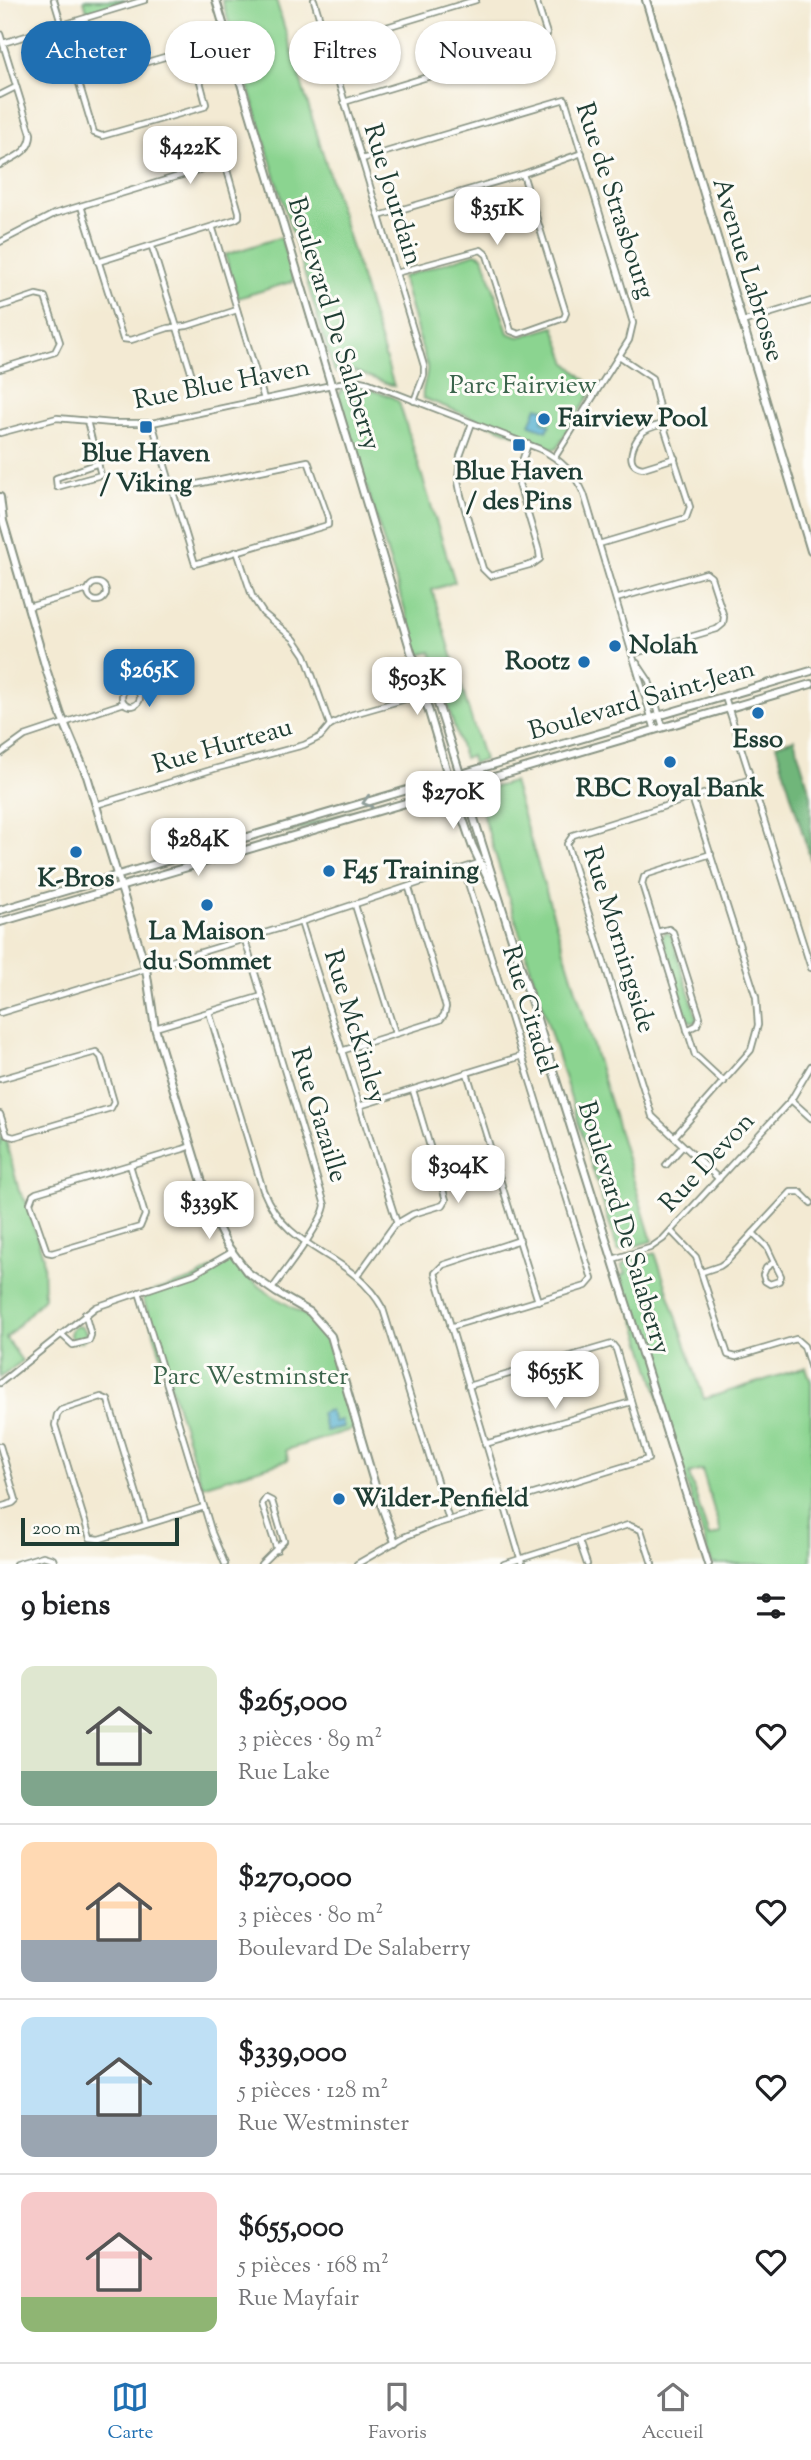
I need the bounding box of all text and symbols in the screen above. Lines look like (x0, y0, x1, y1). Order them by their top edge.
chip: Acheter (21, 21, 151, 84)
chip: Louer (165, 21, 275, 84)
chip: Filtres (289, 21, 401, 84)
chip: Nouveau (415, 21, 556, 84)
street label: Rue de Strasbourg (565, 98, 663, 304)
street label: Rue Jourdain (353, 120, 431, 270)
pin: $422K (141, 127, 239, 186)
text: $422K (159, 132, 221, 165)
street label: Avenue Labrosse (701, 173, 793, 367)
pin: $351K (448, 188, 546, 247)
street label: Boulevard De Salaberry (277, 193, 389, 455)
text: $351K (470, 193, 524, 226)
street label: Rue Blue Haven (131, 350, 313, 420)
park label: Parc Fairview (449, 368, 597, 405)
place label: Fairview Pool (558, 401, 708, 438)
marker: Fairview Pool (536, 411, 552, 427)
marker: Blue Haven / Viking (138, 419, 154, 435)
place label: Blue Haven / Viking (82, 436, 211, 503)
marker: Blue Haven / des Pins (511, 437, 527, 453)
place label: Blue Haven / des Pins (455, 454, 584, 521)
place label: Nolah (629, 628, 699, 665)
marker: Nolah (607, 638, 623, 654)
place label: Rootz (505, 644, 570, 681)
pin: $265K (100, 650, 198, 709)
street label: Boulevard Saint-Jean (525, 651, 759, 751)
marker: Rootz (576, 654, 592, 670)
text: $265K (120, 655, 178, 688)
pin: $503K (368, 658, 466, 717)
text: $503K (388, 663, 446, 696)
marker: Esso (750, 705, 766, 721)
street label: Rue Hurteau (149, 709, 297, 785)
place label: Esso (733, 722, 783, 759)
marker: RBC Royal Bank (662, 754, 678, 770)
place label: RBC Royal Bank (576, 771, 765, 808)
pin: $270K (404, 772, 502, 831)
text: $270K (422, 777, 484, 810)
one-way arrow (362, 793, 374, 808)
pin: $284K (149, 818, 247, 878)
text: $284K (167, 824, 229, 857)
street label: Rue Morningside (572, 843, 664, 1037)
marker: K-Bros (68, 844, 84, 860)
place label: F45 Training (343, 853, 479, 890)
place label: K-Bros (37, 861, 115, 898)
marker: F45 Training (321, 863, 337, 879)
marker: La Maison du Sommet (199, 897, 215, 913)
place label: La Maison du Sommet (143, 914, 271, 981)
street label: Rue Citadel (491, 941, 565, 1079)
street label: Rue McKinley (313, 946, 395, 1109)
street label: Rue Gazaille (280, 1043, 356, 1187)
street label: Boulevard De Salaberry (567, 1097, 679, 1359)
street label: Rue Devon (652, 1105, 764, 1221)
pin: $304K (409, 1146, 507, 1205)
text: $304K (428, 1151, 488, 1184)
pin: $339K (160, 1182, 258, 1241)
text: $339K (180, 1187, 238, 1220)
pin: $655K (506, 1352, 604, 1411)
text: $655K (527, 1357, 583, 1390)
park label: Parc Westminster (153, 1359, 349, 1396)
place label: Wilder-Penfield (353, 1481, 529, 1518)
marker: Wilder-Penfield (331, 1491, 347, 1507)
scale bar (21, 1515, 178, 1547)
text: 200 m (32, 1516, 81, 1543)
text: 9 biens (21, 1585, 110, 1628)
icon: filters (752, 1587, 790, 1625)
text: $265,000 (238, 1681, 347, 1724)
icon: home (77, 1694, 161, 1778)
icon: heart (752, 1717, 790, 1755)
text: 3 pièces · 89 m² (238, 1724, 382, 1757)
text: Rue Lake (238, 1757, 330, 1790)
text: $270,000 (238, 1857, 352, 1900)
icon: home (77, 1870, 161, 1954)
icon: heart (752, 1893, 790, 1931)
text: 3 pièces · 80 m² (238, 1900, 383, 1933)
text: Boulevard De Salaberry (238, 1933, 471, 1966)
text: $339,000 (238, 2032, 347, 2075)
icon: home (77, 2045, 161, 2129)
icon: heart (752, 2068, 790, 2106)
text: 5 pièces · 128 m² (238, 2075, 388, 2108)
text: Rue Westminster (238, 2108, 409, 2141)
text: $655,000 (238, 2207, 344, 2250)
icon: home (77, 2220, 161, 2304)
icon: heart (752, 2243, 790, 2281)
text: 5 pièces · 168 m² (238, 2250, 389, 2283)
text: Rue Mayfair (238, 2283, 359, 2316)
tab: Carte (107, 2378, 153, 2447)
tab: Favoris (368, 2378, 427, 2447)
tab: Accueil (641, 2378, 704, 2447)

